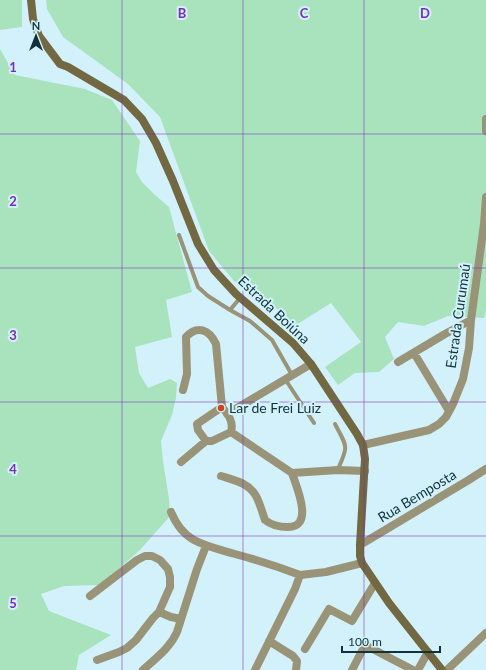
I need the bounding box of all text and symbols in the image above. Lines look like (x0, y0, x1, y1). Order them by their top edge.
text: B (178, 5, 187, 21)
text: C (300, 5, 309, 21)
text: D (420, 5, 430, 21)
north arrow (16, 16, 56, 56)
text: N (32, 19, 40, 32)
text: 1 (9, 59, 17, 75)
text: 2 (9, 193, 17, 209)
street label: Estrada Curumaú (442, 262, 473, 369)
street label: Estrada Boiúna (235, 272, 314, 347)
text: 3 (9, 327, 17, 343)
place label: Lar de Frei Luiz (229, 399, 321, 416)
marker: Lar de Frei Luiz (216, 403, 226, 413)
text: 4 (9, 461, 17, 477)
street label: Rua Bemposta (374, 465, 459, 526)
text: 5 (9, 595, 17, 611)
scale bar (342, 628, 440, 654)
text: 100 m (348, 634, 382, 649)

